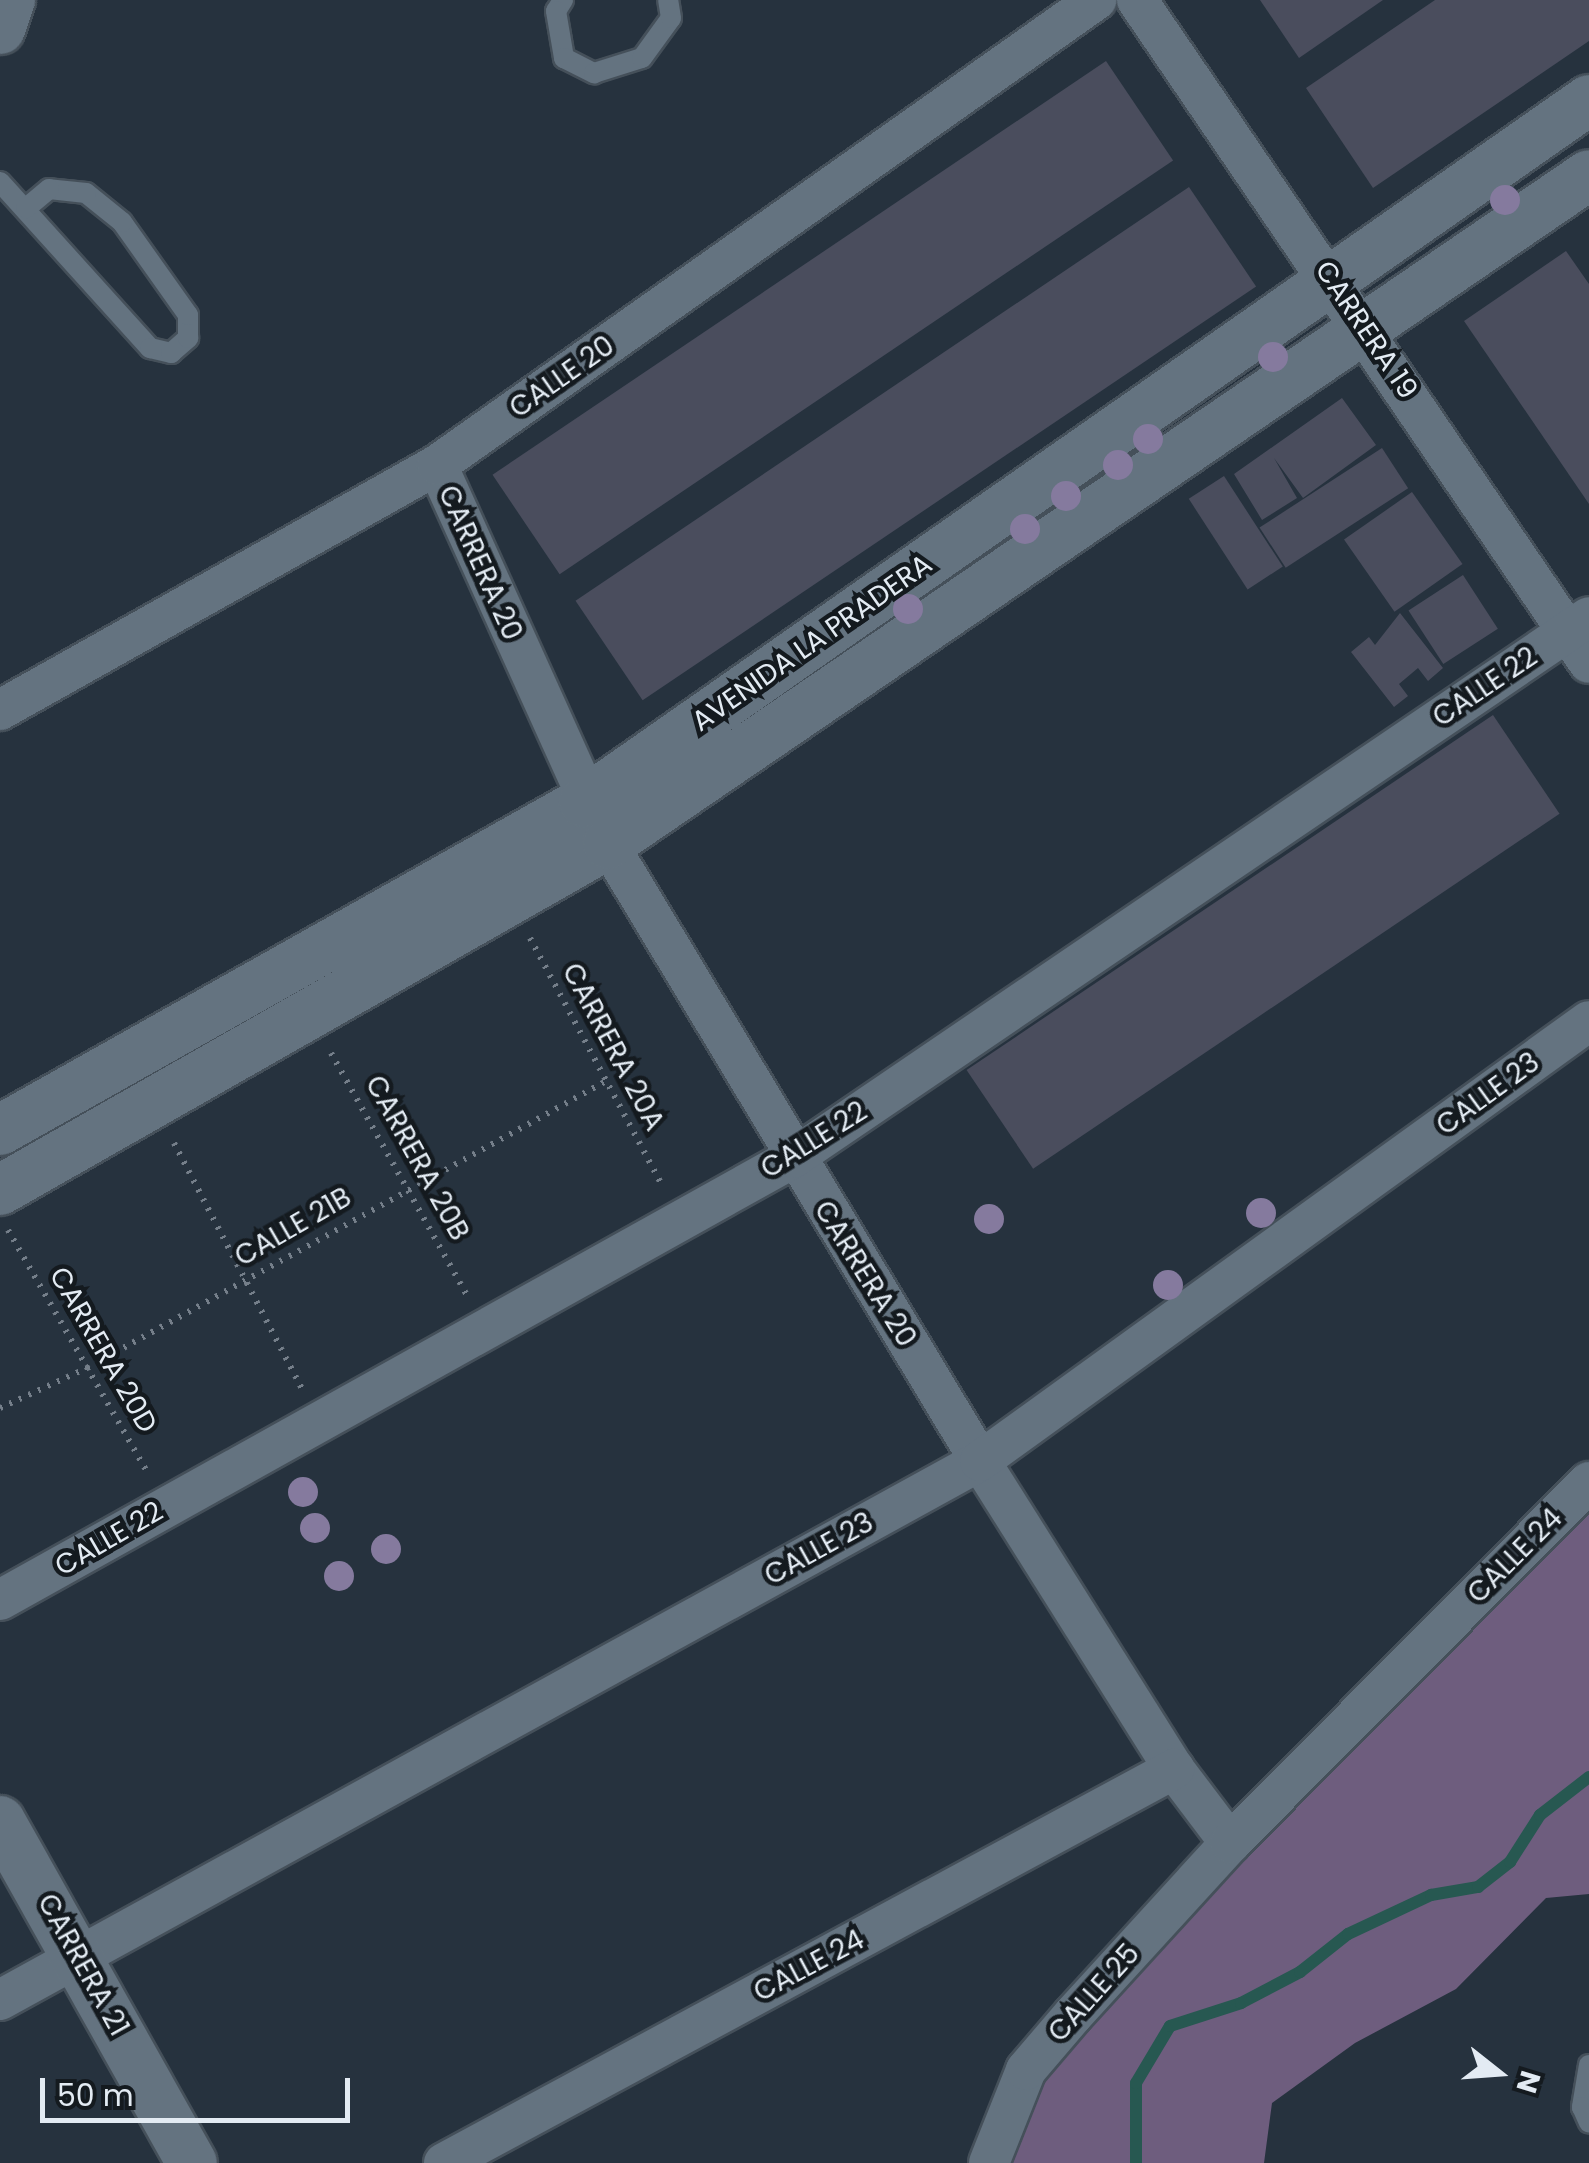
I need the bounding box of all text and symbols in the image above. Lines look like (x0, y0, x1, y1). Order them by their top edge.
street label: CARRERA 19 (1308, 255, 1424, 405)
street label: CALLE 20 (503, 329, 621, 425)
street label: CARRERA 20 (431, 480, 529, 646)
street label: AVENIDA LA PRADERA (685, 547, 939, 739)
street label: CALLE 22 (1426, 640, 1544, 734)
street label: CARRERA 20A (555, 958, 671, 1136)
street label: CALLE 23 (1430, 1045, 1546, 1143)
street label: CARRERA 20B (358, 1070, 476, 1246)
street label: CALLE 22 (755, 1094, 873, 1186)
street label: CALLE 21B (229, 1180, 357, 1274)
street label: CARRERA 20 (807, 1195, 923, 1353)
street label: CARRERA 20D (42, 1261, 164, 1439)
street label: CALLE 22 (49, 1495, 169, 1583)
street label: CALLE 24 (1461, 1502, 1569, 1610)
street label: CALLE 23 (759, 1505, 879, 1593)
street label: CARRERA 21 (30, 1888, 136, 2042)
street label: CALLE 24 (748, 1923, 870, 2009)
street label: CALLE 25 (1041, 1937, 1147, 2049)
north arrow (1449, 2023, 1549, 2123)
scale bar (45, 2058, 355, 2120)
text: N (1506, 2066, 1550, 2098)
text: 50 m (57, 2074, 134, 2117)

